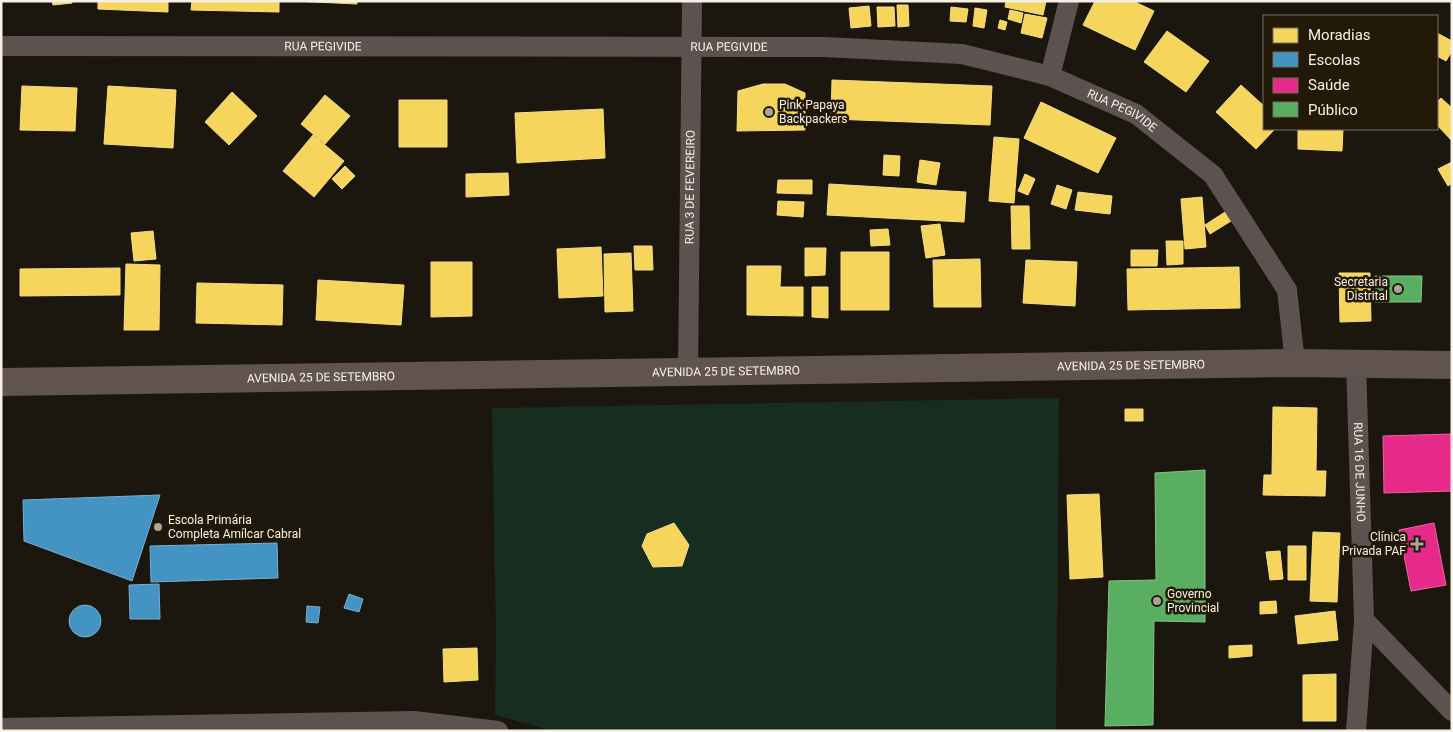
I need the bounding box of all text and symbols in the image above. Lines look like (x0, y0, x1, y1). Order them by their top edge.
legend (1263, 15, 1438, 130)
text: Moradias (1308, 26, 1371, 44)
street label: RUA PEGIVIDE (284, 39, 362, 53)
street label: RUA PEGIVIDE (690, 40, 768, 54)
text: Escolas (1308, 51, 1360, 69)
text: Saúde (1308, 76, 1350, 94)
street label: RUA PEGIVIDE (1085, 86, 1160, 135)
place label: Pink Papaya Backpackers (779, 98, 848, 126)
text: Público (1308, 101, 1358, 119)
marker: Pink Papaya Backpackers (763, 106, 775, 118)
street label: RUA 3 DE FEVEREIRO (682, 130, 698, 244)
place label: Secretaria Distrital (1334, 275, 1388, 303)
marker: Secretaria Distrital (1392, 283, 1404, 295)
street label: AVENIDA 25 DE SETEMBRO (1057, 357, 1205, 373)
street label: AVENIDA 25 DE SETEMBRO (652, 363, 800, 379)
street label: AVENIDA 25 DE SETEMBRO (247, 369, 395, 385)
street label: RUA 16 DE JUNHO (1351, 422, 1368, 522)
place label: Escola Primária Completa Amílcar Cabral (168, 513, 301, 541)
marker: Escola Primária Completa Amílcar Cabral (152, 521, 164, 533)
place label: Clínica Privada PAF (1342, 530, 1406, 558)
marker: Clínica Privada PAF (1410, 537, 1424, 551)
place label: Governo Provincial (1167, 587, 1219, 615)
marker: Governo Provincial (1151, 595, 1163, 607)

